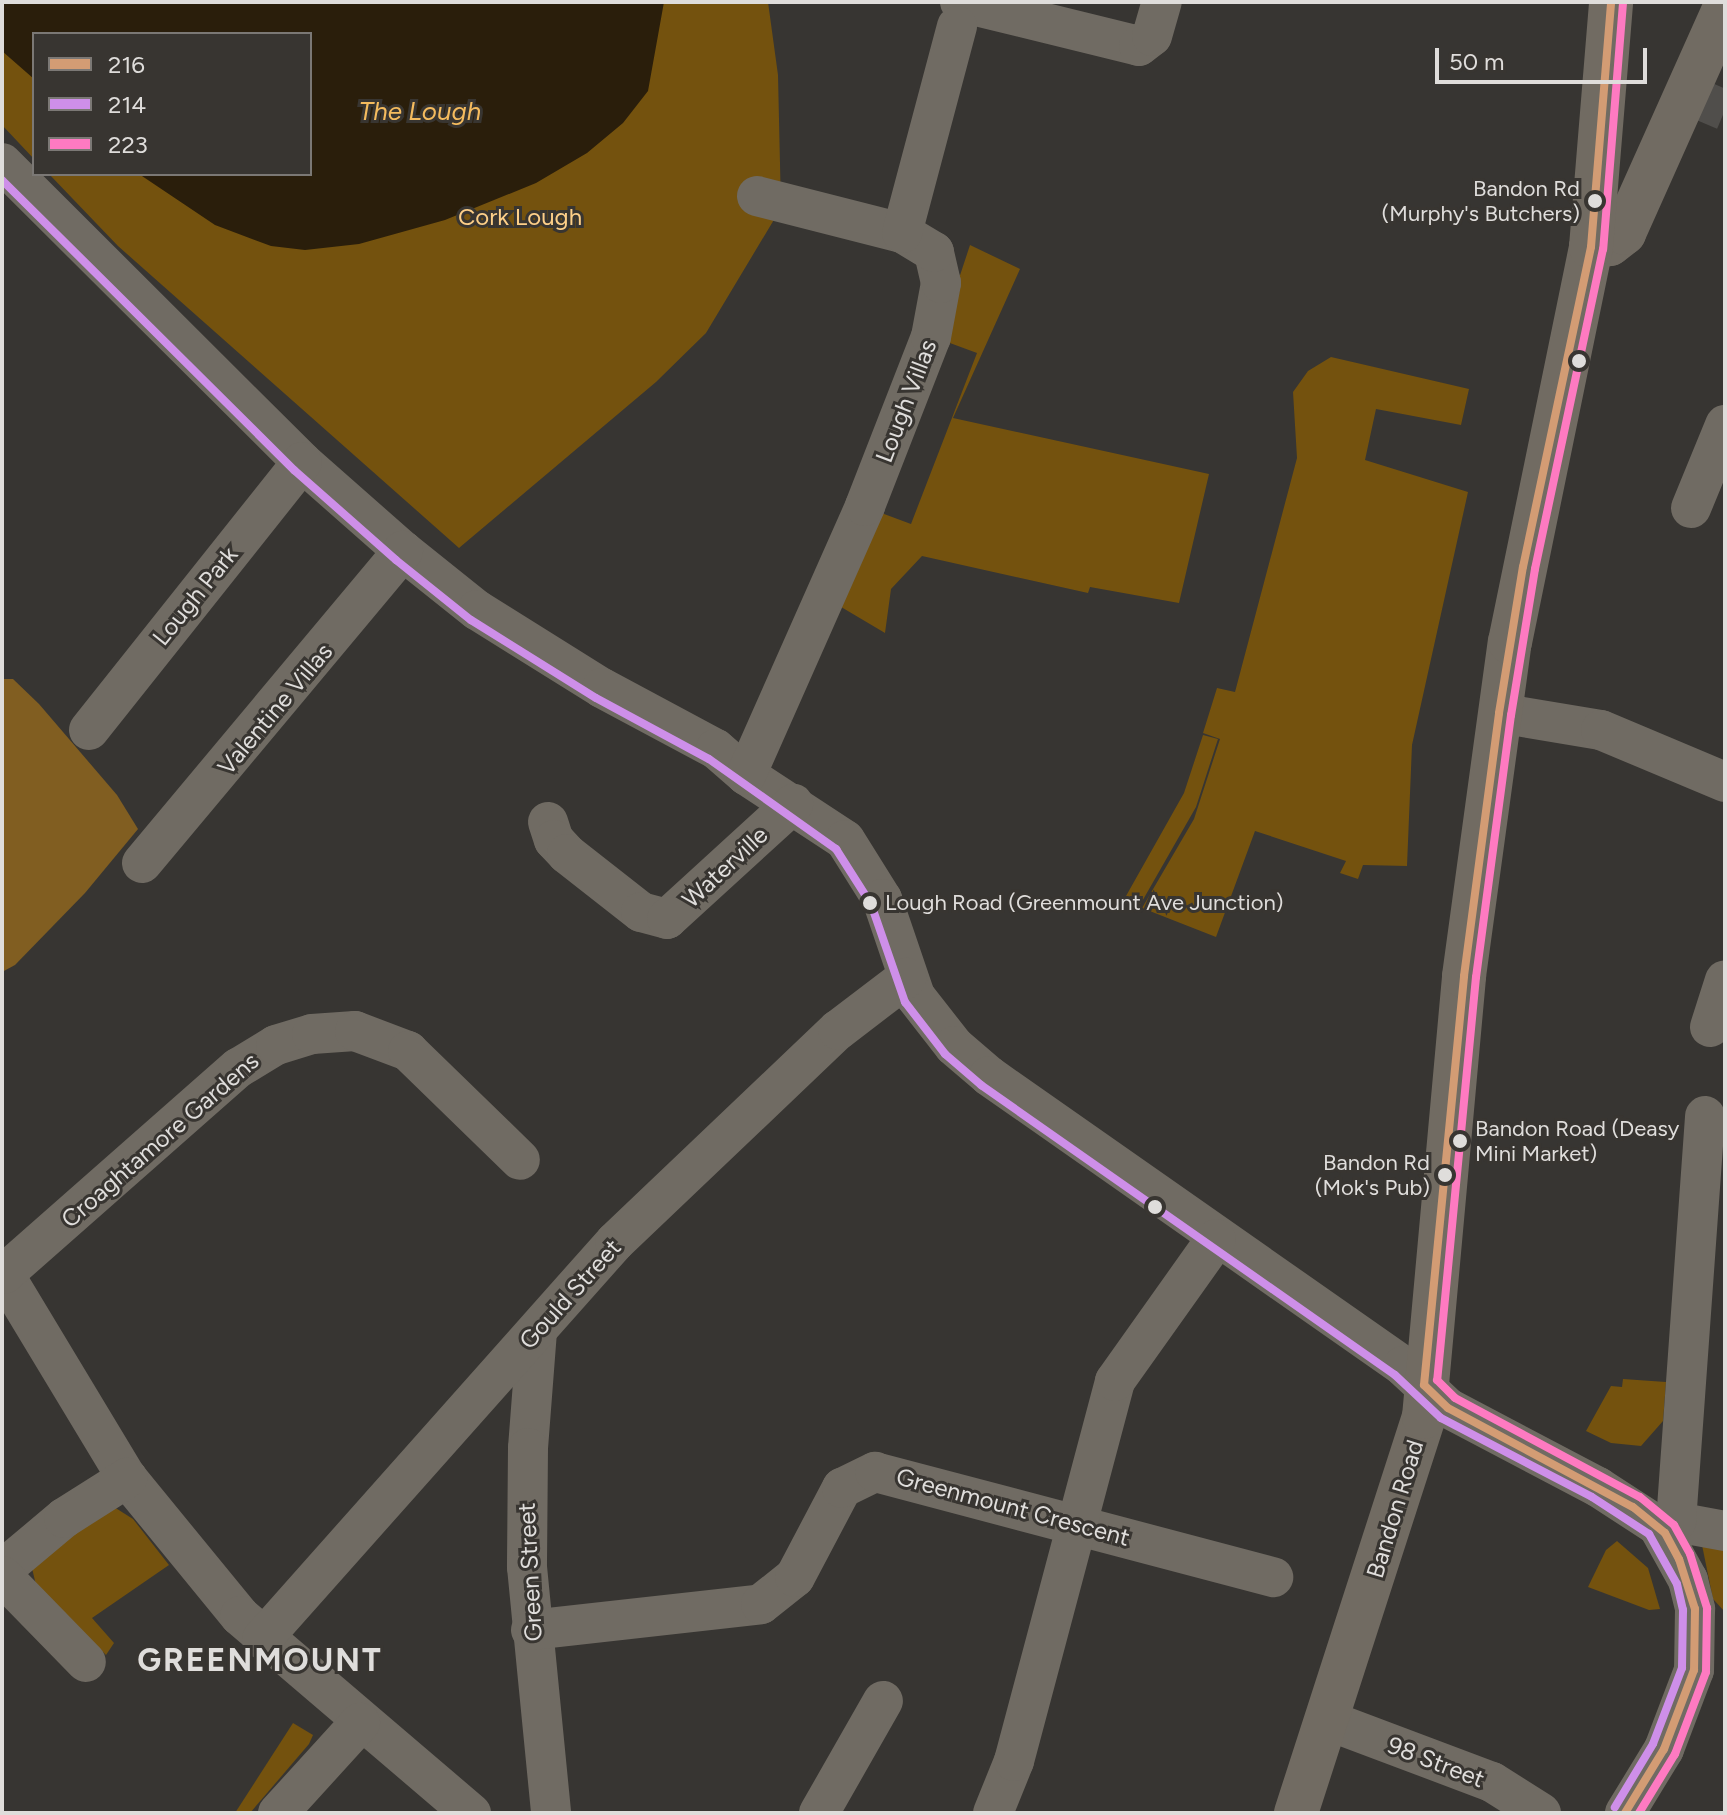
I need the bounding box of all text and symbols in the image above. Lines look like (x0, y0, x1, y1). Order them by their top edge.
legend (32, 32, 312, 176)
scale bar (1439, 32, 1651, 82)
text: 50 m (1449, 47, 1505, 76)
text: 216 (108, 50, 145, 79)
text: 214 (108, 90, 146, 119)
water label: The Lough (359, 96, 481, 128)
text: 223 (108, 130, 148, 159)
place label: Bandon Rd (Murphy's Butchers) (1382, 175, 1580, 226)
marker: Bandon Rd (Murphy's Butchers) (1587, 193, 1603, 209)
park label: Cork Lough (458, 203, 582, 231)
street label: Lough Villas (869, 335, 943, 467)
unlabelled marker (1571, 353, 1587, 369)
street label: Lough Park (146, 541, 244, 651)
street label: Valentine Villas (212, 637, 338, 781)
street label: Waterville (676, 820, 774, 914)
place label: Lough Road (Greenmount Ave Junction) (885, 890, 1283, 916)
marker: Lough Road (Greenmount Ave Junction) (862, 895, 878, 911)
street label: Croaghtamore Gardens (55, 1046, 265, 1234)
place label: Bandon Road (Deasy Mini Market) (1475, 1115, 1679, 1166)
marker: Bandon Road (Deasy Mini Market) (1452, 1133, 1468, 1149)
place label: Bandon Rd (Mok's Pub) (1315, 1149, 1430, 1200)
marker: Bandon Rd (Mok's Pub) (1437, 1167, 1453, 1183)
unlabelled marker (1147, 1199, 1163, 1215)
street label: Gould Street (513, 1233, 627, 1355)
street label: Bandon Road (1360, 1436, 1430, 1582)
street label: Greenmount Crescent (893, 1462, 1133, 1552)
street label: Green Street (512, 1502, 548, 1642)
district label: GREENMOUNT (137, 1641, 383, 1679)
street label: 98 Street (1383, 1730, 1489, 1794)

